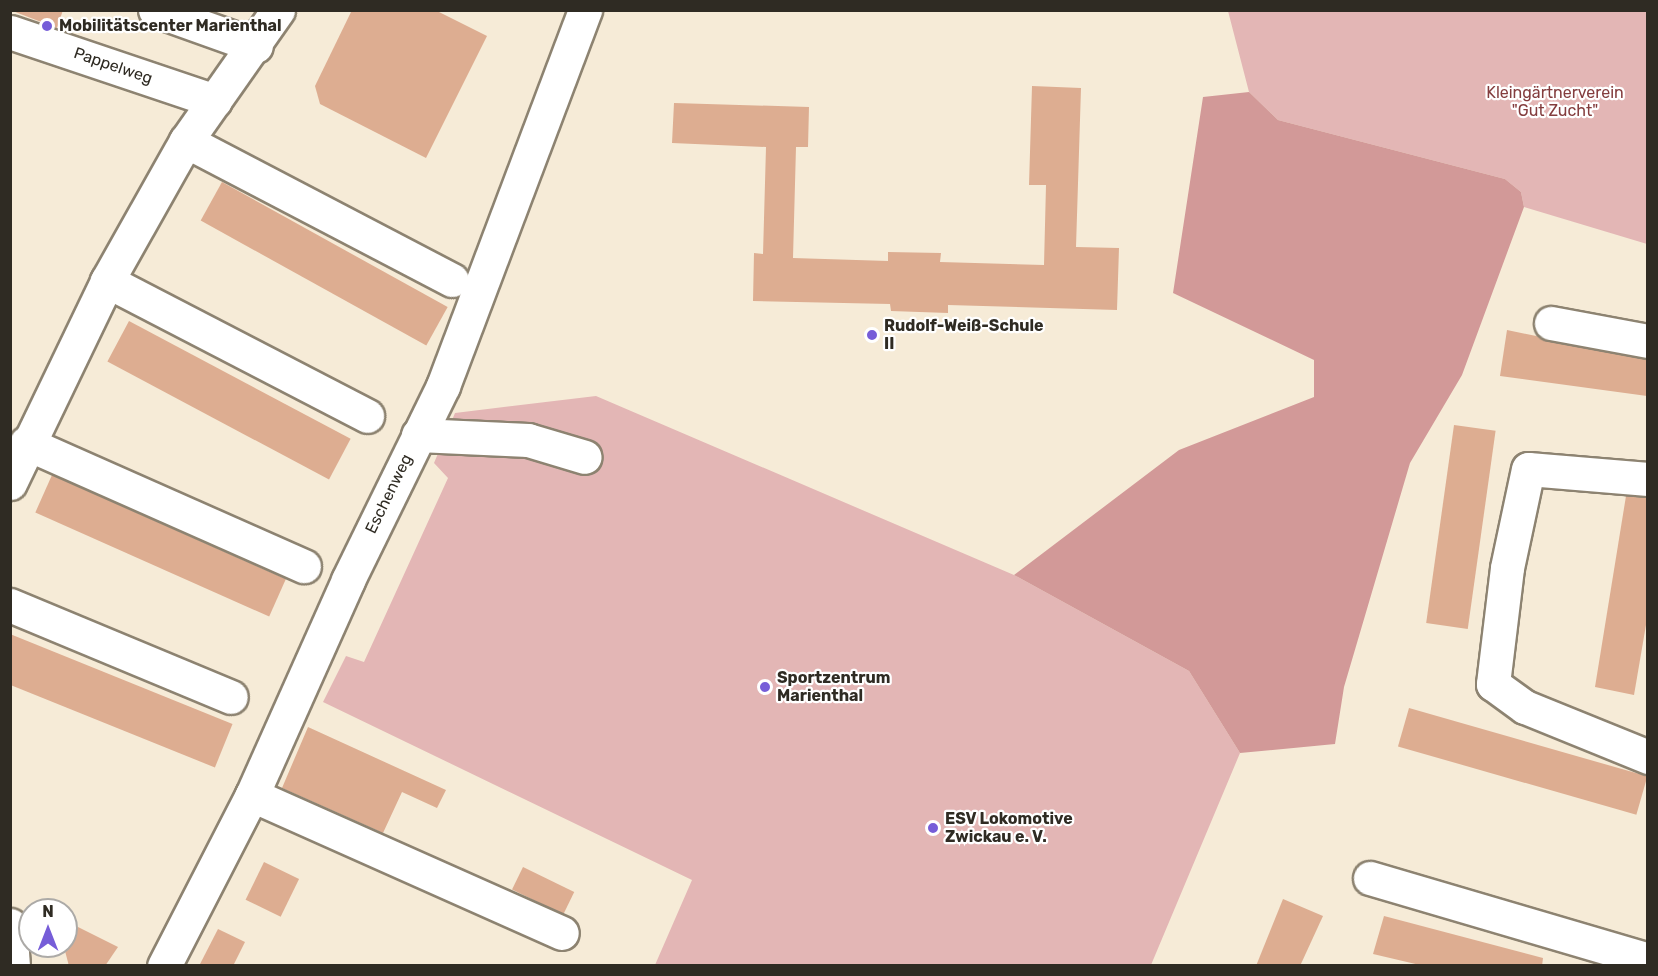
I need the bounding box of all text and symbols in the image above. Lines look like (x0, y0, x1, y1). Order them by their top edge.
place label: Mobilitätscenter Marienthal (59, 16, 282, 36)
marker: Mobilitätscenter Marienthal (40, 19, 54, 33)
street label: Pappelweg (71, 44, 155, 88)
park label: Kleingärtnerverein "Gut Zucht" (1486, 83, 1624, 121)
place label: Rudolf-Weiß-Schule II (884, 316, 1044, 354)
marker: Rudolf-Weiß-Schule II (865, 328, 879, 342)
street label: Eschenweg (361, 451, 417, 537)
place label: Sportzentrum Marienthal (777, 668, 890, 706)
marker: Sportzentrum Marienthal (758, 680, 772, 694)
place label: ESV Lokomotive Zwickau e. V. (945, 809, 1073, 847)
marker: ESV Lokomotive Zwickau e. V. (926, 821, 940, 835)
north arrow (18, 898, 78, 958)
text: N (42, 902, 54, 921)

